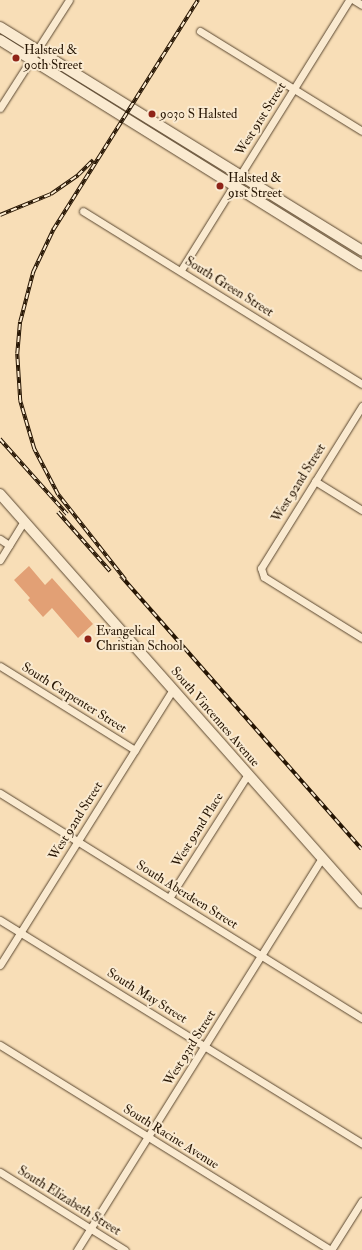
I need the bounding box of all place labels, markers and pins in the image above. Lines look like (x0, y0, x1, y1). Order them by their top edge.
place label: Halsted & 90th Street (24, 43, 82, 74)
marker: Halsted & 90th Street (11, 53, 21, 63)
place label: 9030 S Halsted (160, 106, 238, 122)
marker: 9030 S Halsted (147, 109, 157, 119)
place label: Halsted & 91st Street (228, 171, 282, 202)
marker: Halsted & 91st Street (215, 181, 225, 191)
place label: Evangelical Christian School (96, 624, 183, 655)
marker: Evangelical Christian School (83, 634, 93, 644)

